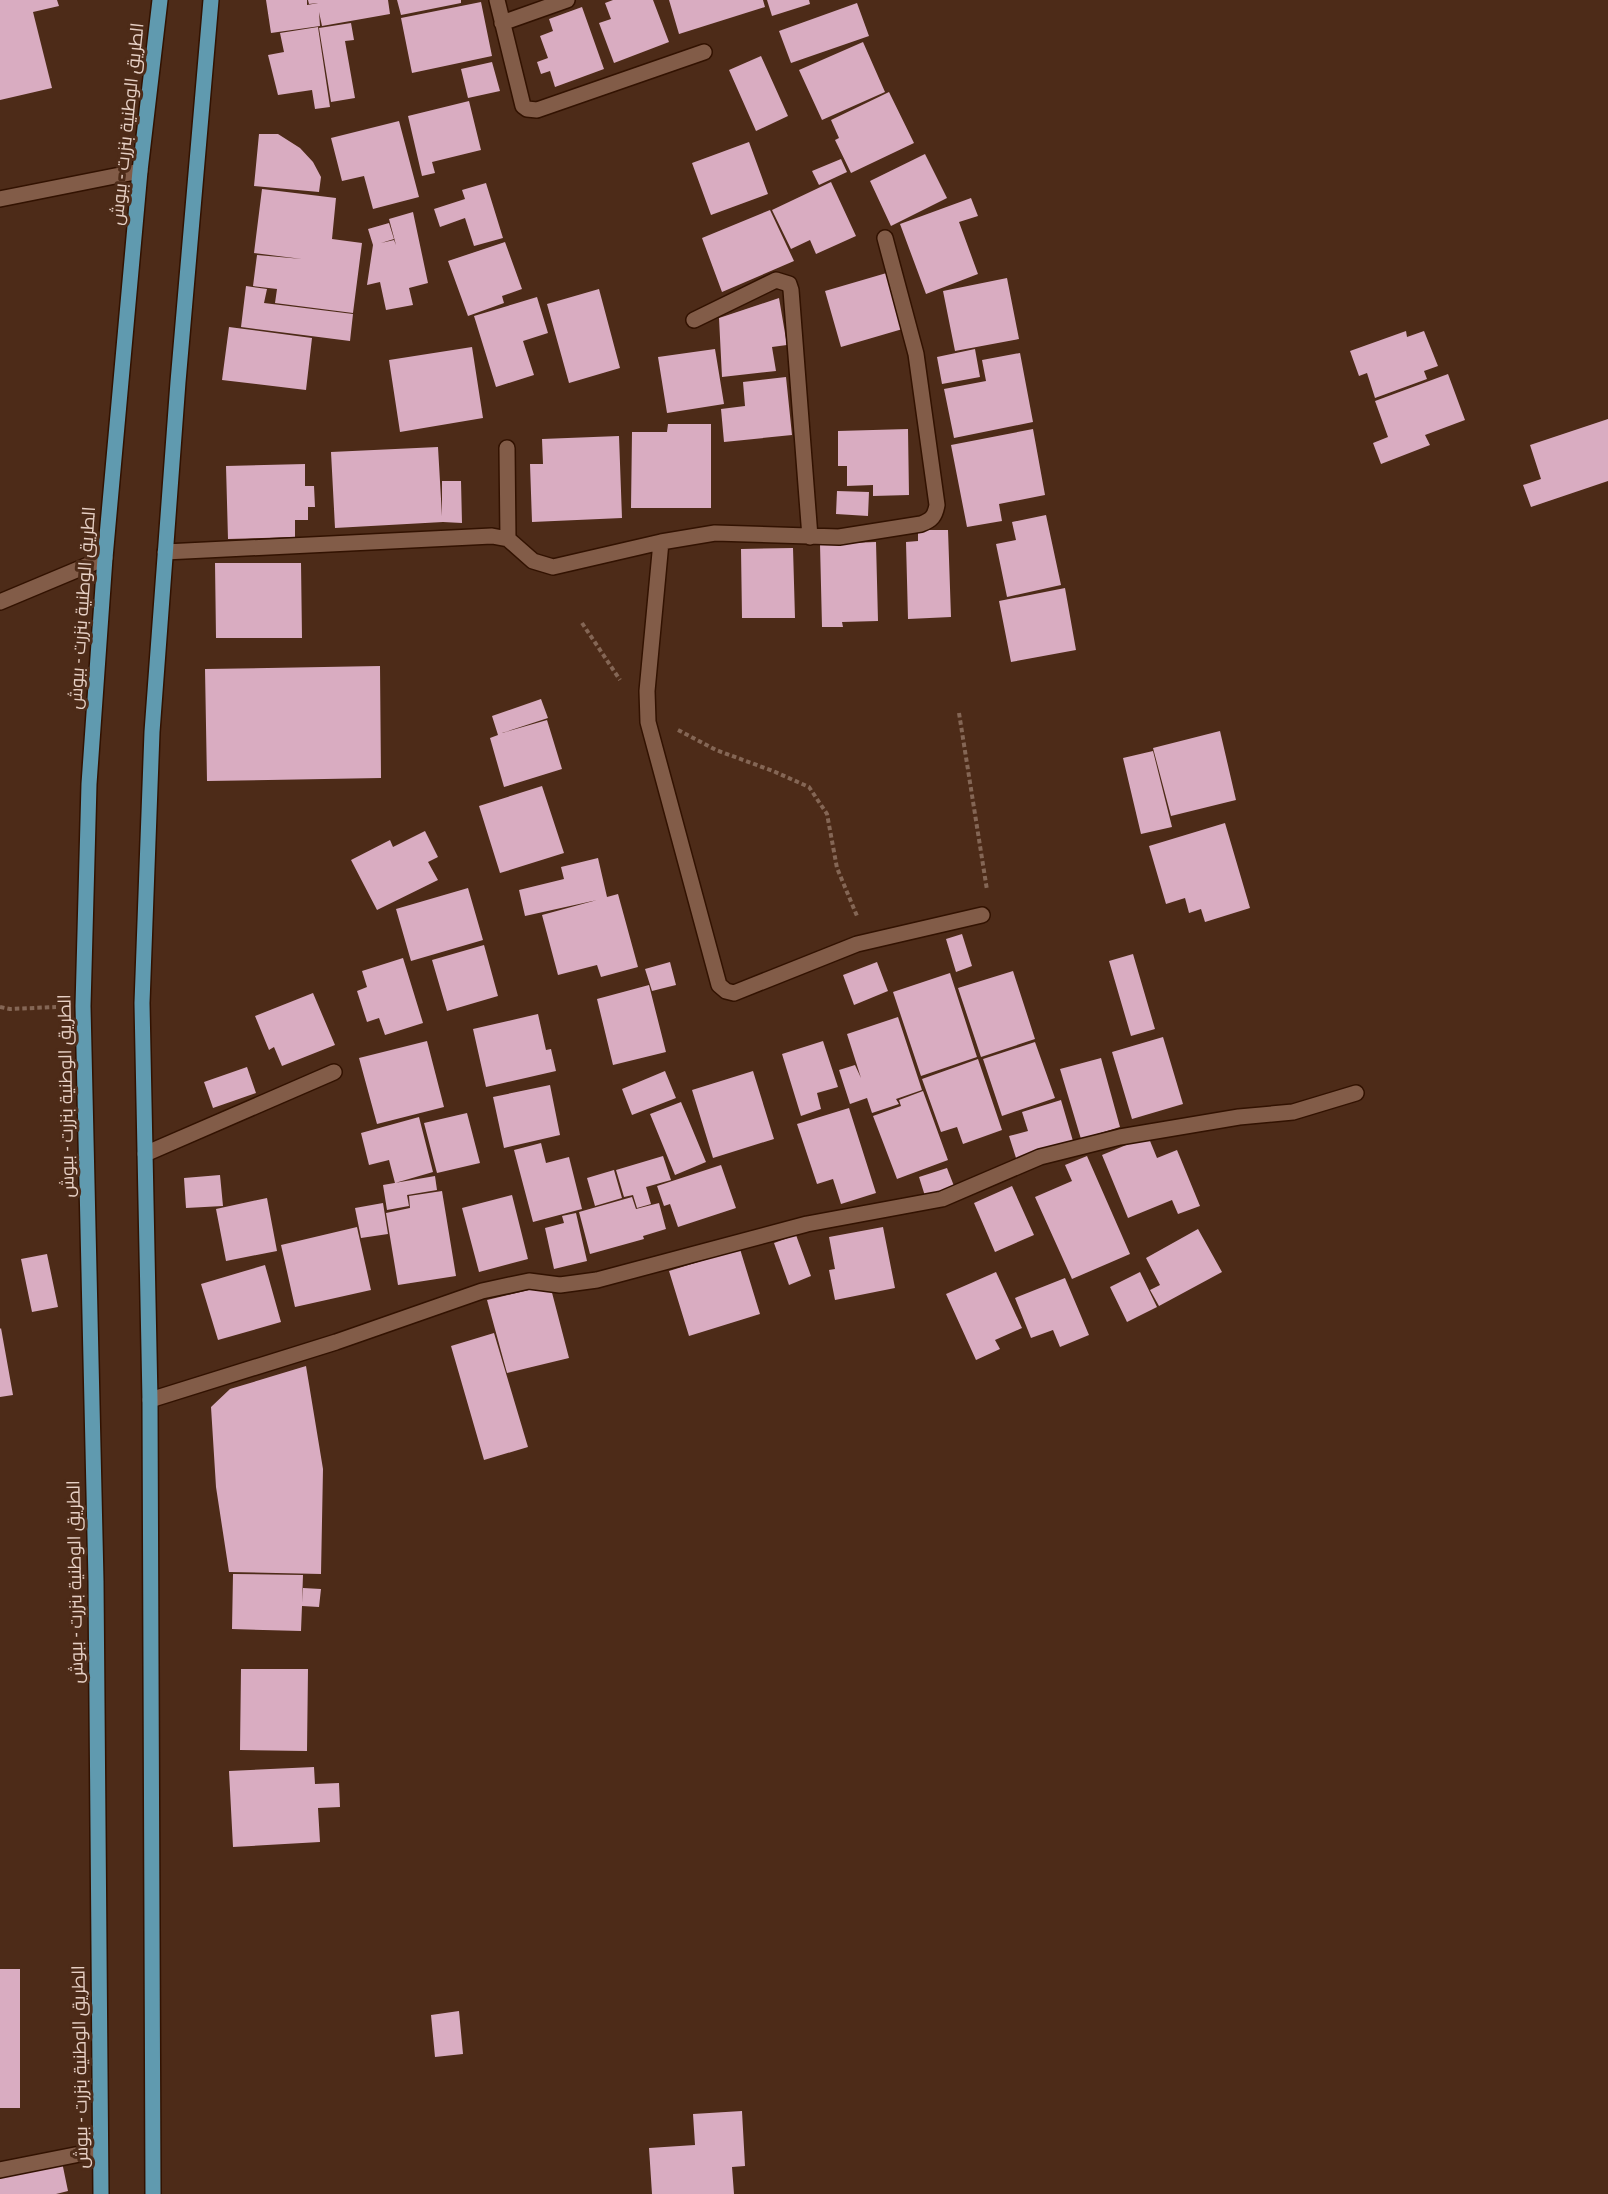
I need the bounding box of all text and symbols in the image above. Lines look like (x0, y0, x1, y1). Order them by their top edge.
street label: الطريق الوطنية بنزرت - ببوش (105, 22, 150, 226)
street label: الطريق الوطنية بنزرت - ببوش (64, 506, 101, 710)
street label: الطريق الوطنية بنزرت - ببوش (53, 994, 80, 1198)
street label: الطريق الوطنية بنزرت - ببوش (62, 1480, 89, 1684)
street label: الطريق الوطنية بنزرت - ببوش (67, 1965, 94, 2169)

